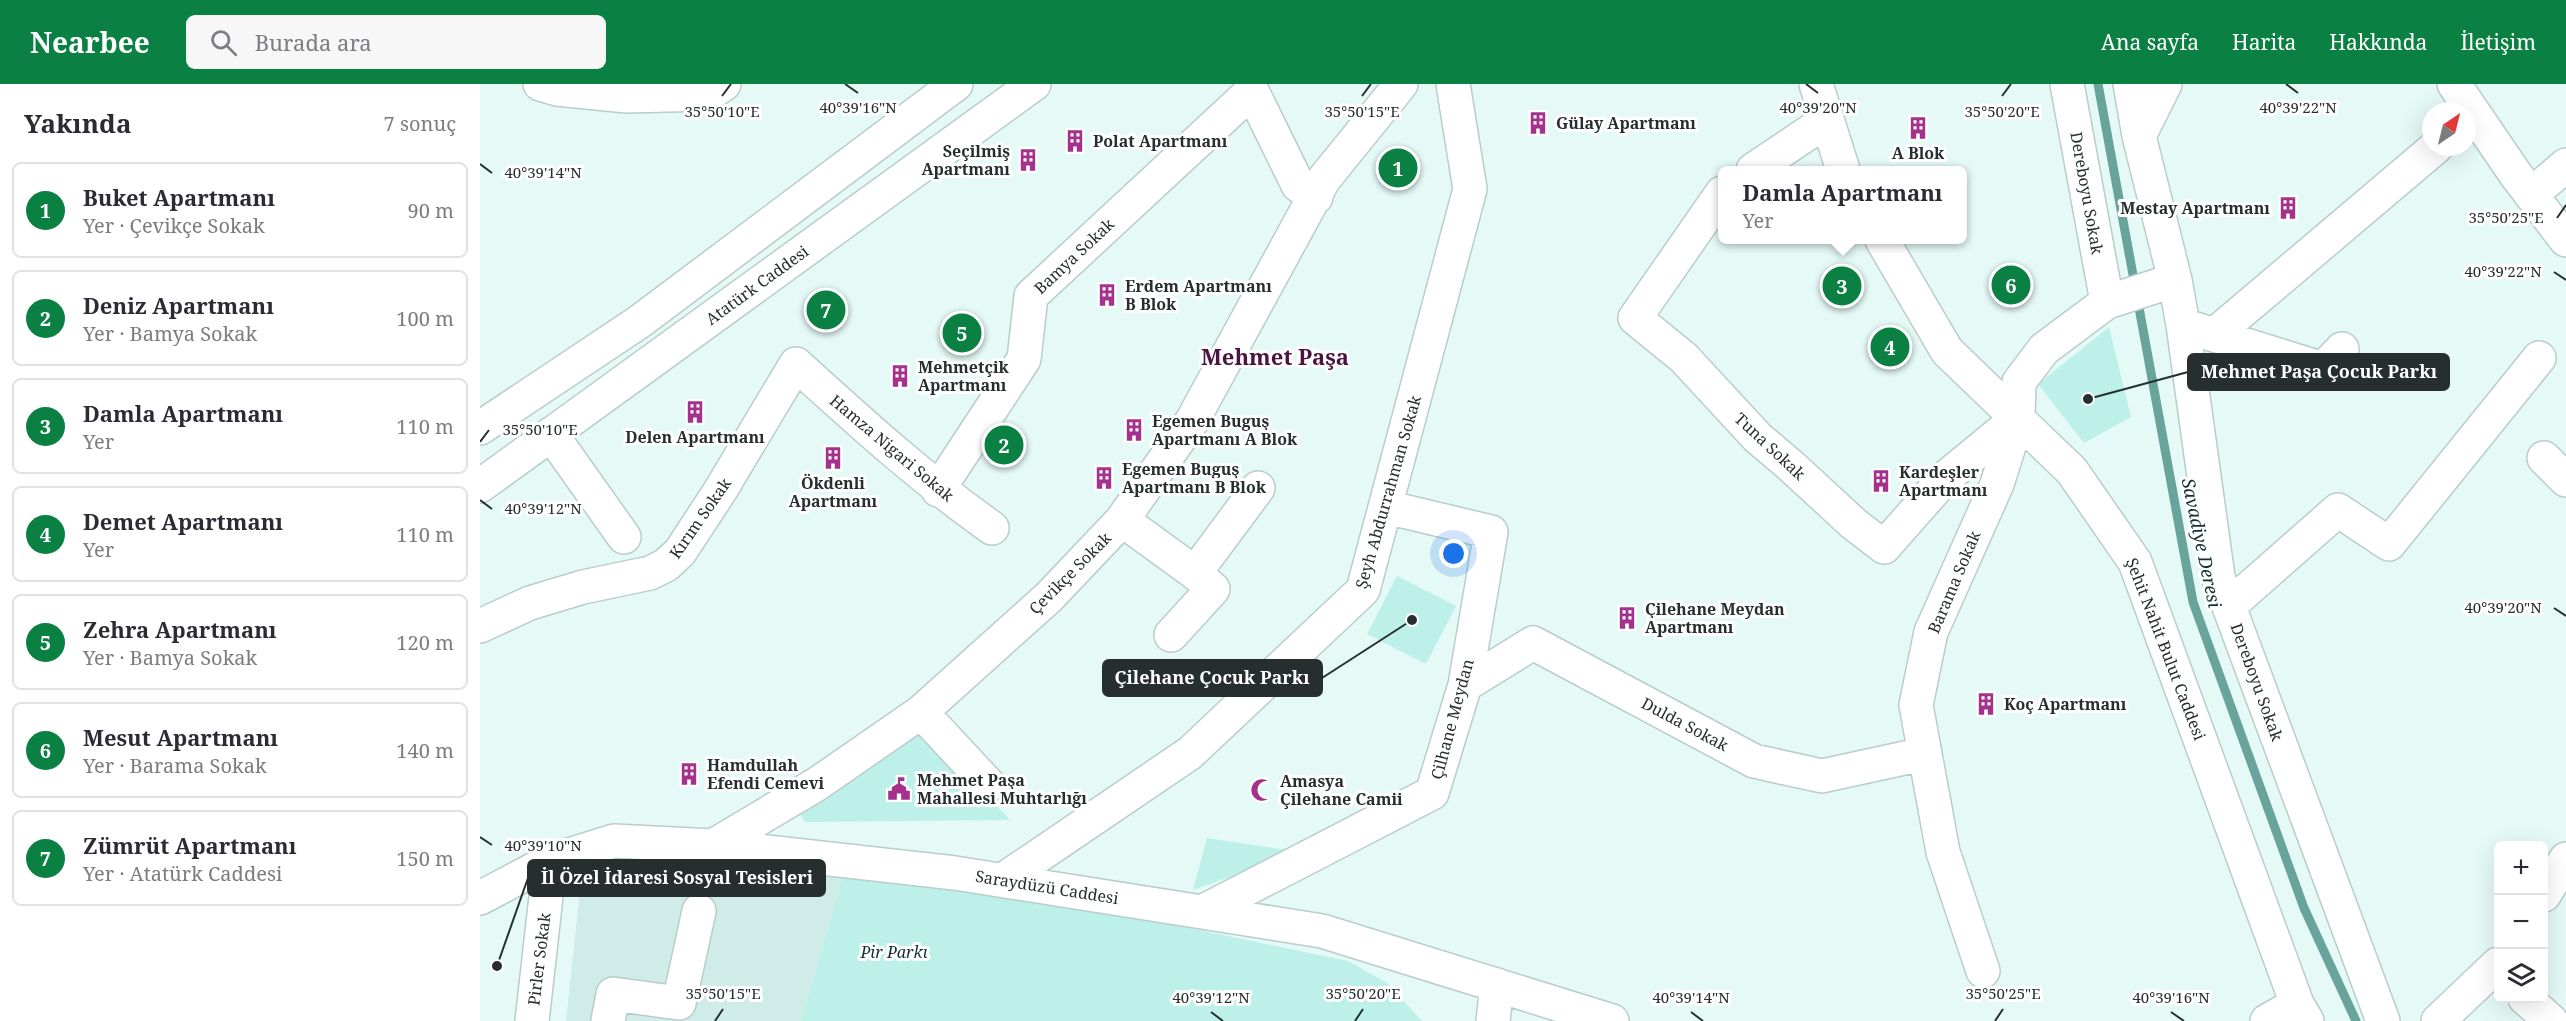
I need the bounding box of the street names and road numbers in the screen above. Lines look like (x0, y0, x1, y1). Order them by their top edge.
street label: Dereboyu Sokak (2065, 130, 2109, 257)
street label: Bamya Sokak (1029, 213, 1119, 299)
street label: Atatürk Caddesi (701, 240, 813, 330)
street label: Hamza Nigari Sokak (825, 390, 959, 507)
street label: Şeyh Abdurrahman Sokak (1350, 392, 1426, 591)
street label: Tuna Sokak (1730, 408, 1811, 485)
street label: Kırım Sokak (664, 473, 736, 563)
street label: Çevikçe Sokak (1024, 527, 1116, 619)
street label: Barama Sokak (1922, 527, 1986, 637)
street label: Şehit Nahit Bulut Caddesi (2121, 555, 2211, 743)
street label: Dereboyu Sokak (2225, 620, 2289, 745)
street label: Çilhane Meydan (1425, 656, 1479, 782)
street label: Dulda Sokak (1638, 692, 1733, 756)
street label: Saraydüzü Caddesi (974, 865, 1120, 909)
street label: Pirler Sokak (522, 911, 556, 1007)

